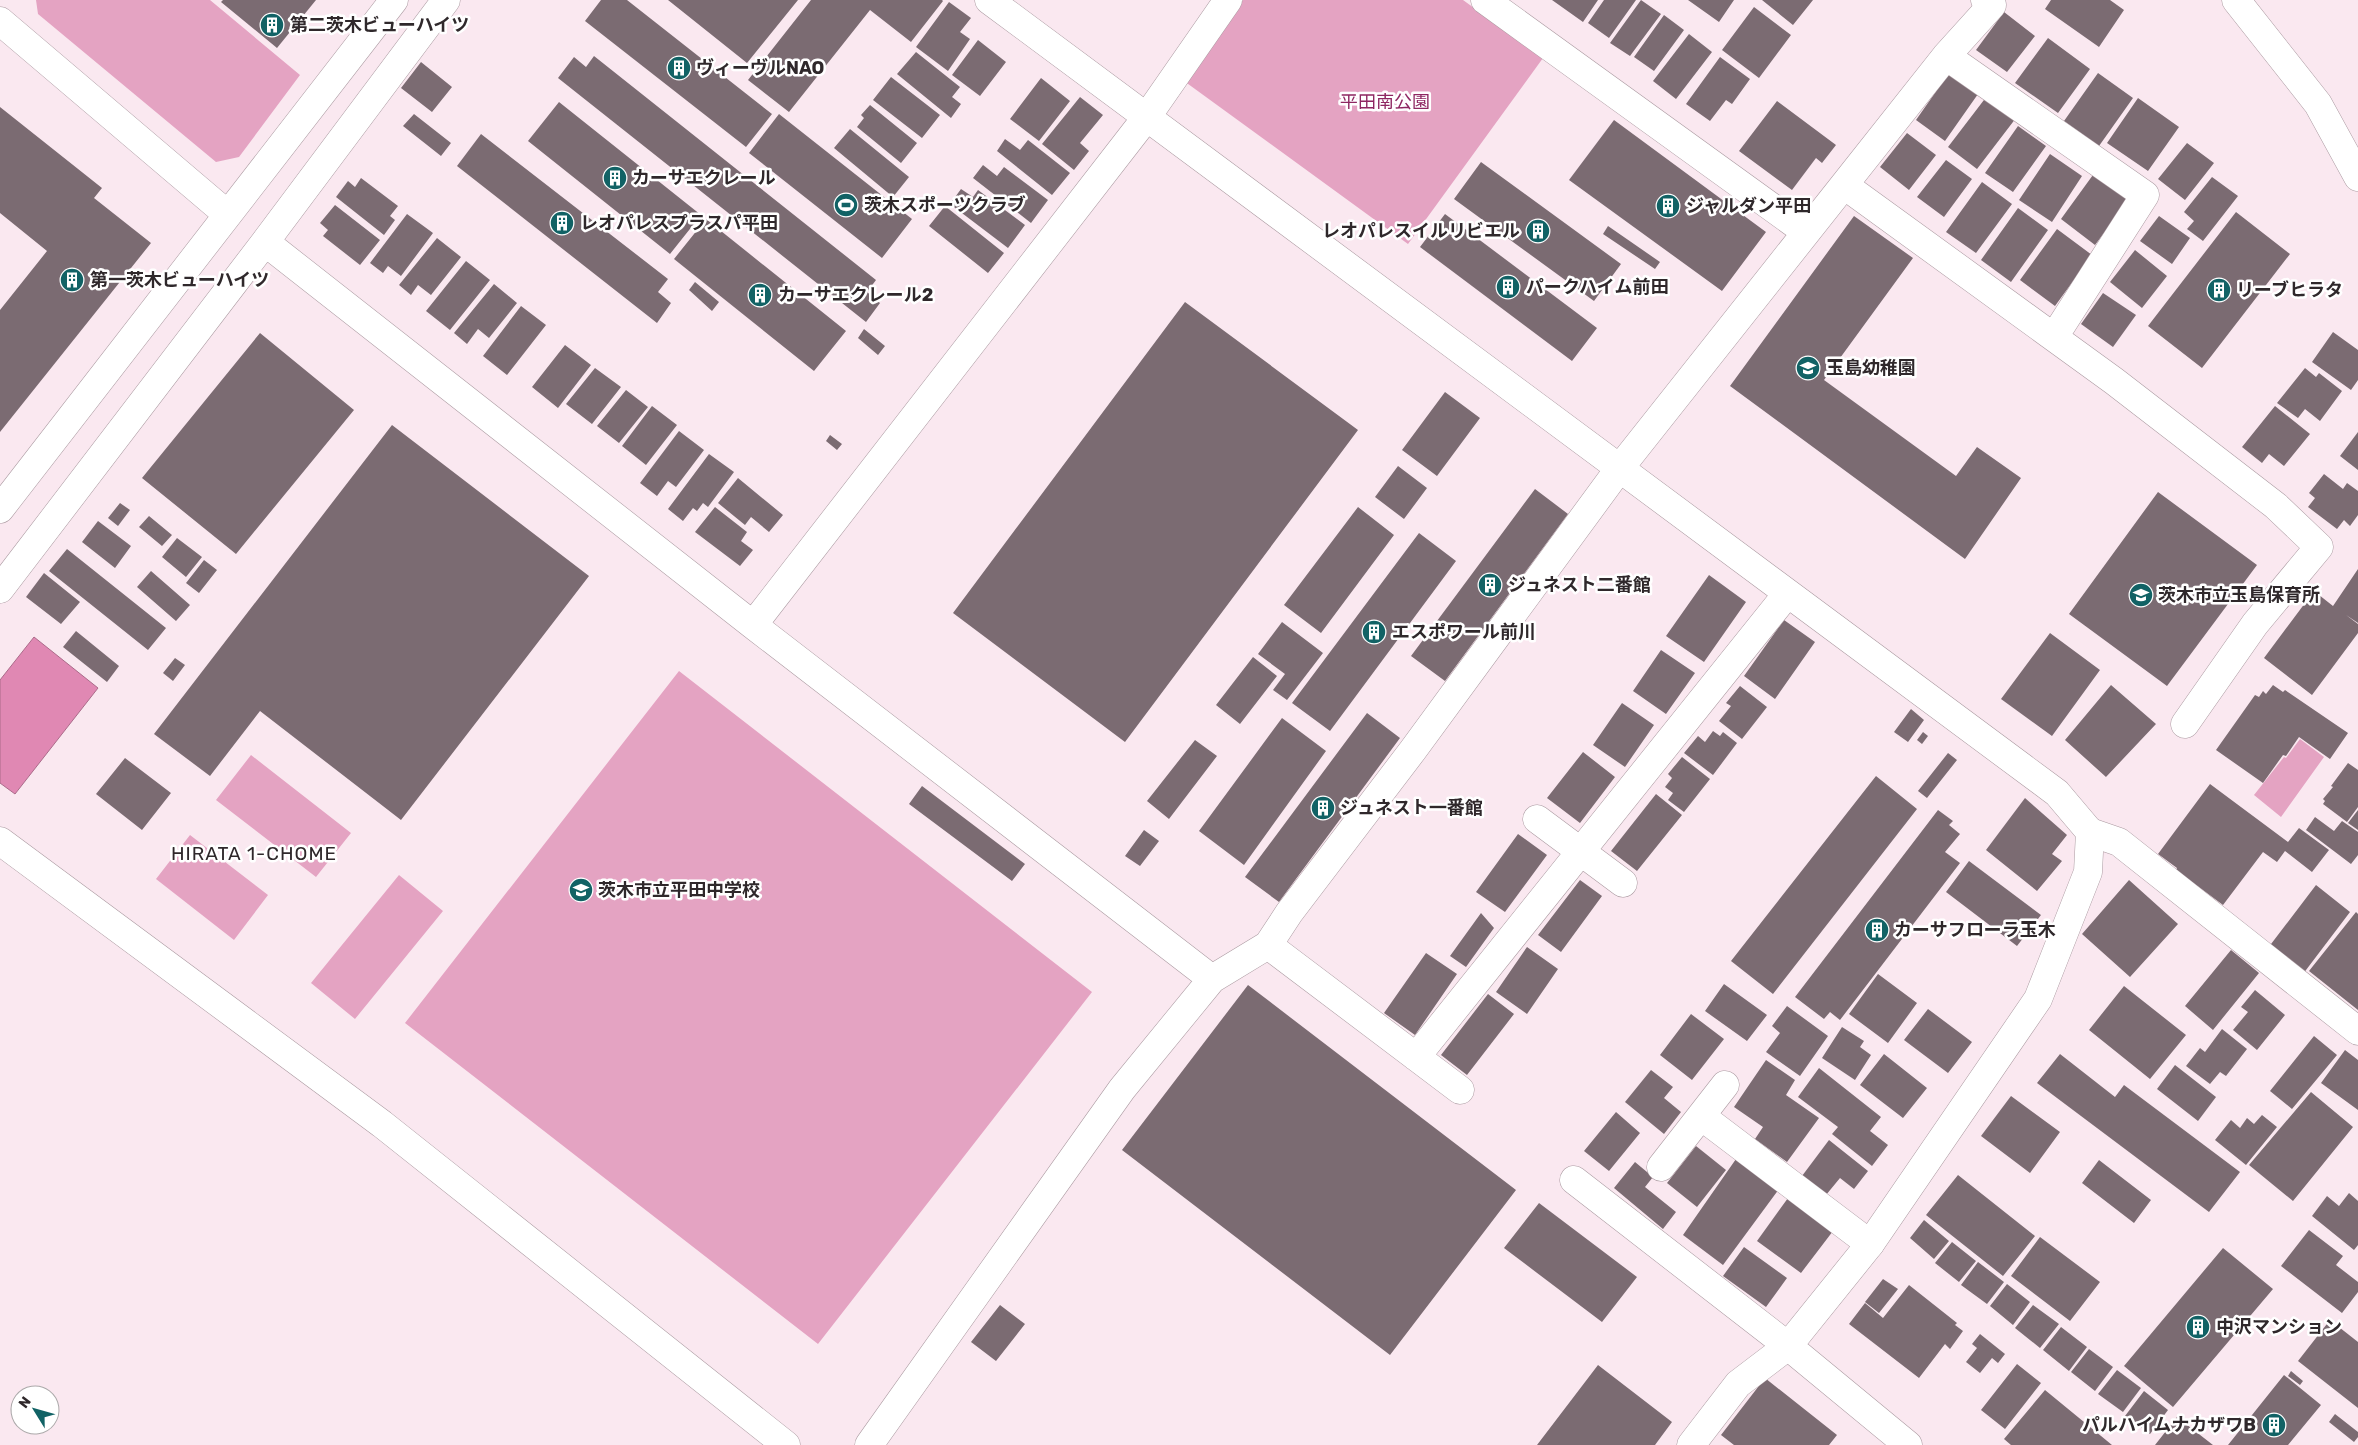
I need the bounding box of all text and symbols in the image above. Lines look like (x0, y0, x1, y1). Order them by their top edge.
building icon: 第二茨木ビューハイツ (259, 12, 285, 38)
place label: 第二茨木ビューハイツ (290, 14, 469, 36)
building icon: ヴィーヴルNAO (666, 55, 692, 81)
place label: ヴィーヴルNAO (696, 57, 824, 79)
park label: 平田南公園 (1340, 91, 1430, 113)
building icon: カーサエクレール (602, 165, 628, 191)
place label: カーサエクレール (632, 167, 776, 189)
sports icon: 茨木スポーツクラブ (833, 192, 859, 218)
building icon: ジャルダン平田 (1655, 193, 1681, 219)
place label: 茨木スポーツクラブ (864, 194, 1026, 216)
place label: ジャルダン平田 (1686, 195, 1811, 217)
building icon: レオパレスプラスパ平田 (549, 210, 575, 236)
place label: レオパレスプラスパ平田 (580, 212, 778, 234)
building icon: レオパレスイルリビエル (1525, 218, 1551, 244)
place label: レオパレスイルリビエル (1322, 220, 1520, 242)
building icon: 第一茨木ビューハイツ (59, 267, 85, 293)
place label: 第一茨木ビューハイツ (90, 269, 269, 291)
building icon: パークハイム前田 (1495, 274, 1521, 300)
place label: パークハイム前田 (1526, 276, 1668, 298)
building icon: リーブヒラタ (2206, 277, 2232, 303)
place label: リーブヒラタ (2236, 279, 2343, 301)
building icon: カーサエクレール2 (747, 282, 773, 308)
place label: カーサエクレール2 (778, 284, 933, 306)
school or university icon: 玉島幼稚園 (1795, 355, 1821, 381)
place label: 玉島幼稚園 (1826, 357, 1916, 379)
building icon: ジュネスト二番館 (1477, 572, 1503, 598)
place label: ジュネスト二番館 (1508, 574, 1651, 596)
school or university icon: 茨木市立玉島保育所 (2128, 582, 2154, 608)
place label: 茨木市立玉島保育所 (2158, 584, 2320, 606)
building icon: エスポワール前川 (1361, 619, 1387, 645)
place label: エスポワール前川 (1392, 621, 1536, 643)
building icon: ジュネスト一番館 (1310, 795, 1336, 821)
place label: ジュネスト一番館 (1340, 797, 1483, 819)
district label: HIRATA 1-CHOME (171, 842, 337, 865)
school or university icon: 茨木市立平田中学校 (568, 877, 594, 903)
place label: 茨木市立平田中学校 (598, 879, 760, 901)
building icon: カーサフローラ玉木 (1864, 917, 1890, 943)
place label: カーサフローラ玉木 (1894, 919, 2056, 941)
building icon: 中沢マンション (2185, 1314, 2211, 1340)
place label: 中沢マンション (2216, 1316, 2342, 1338)
north arrow (10, 1385, 60, 1435)
text: N (15, 1393, 35, 1412)
building icon: パルハイムナカザワB (2261, 1412, 2287, 1438)
place label: パルハイムナカザワB (2082, 1414, 2256, 1436)

